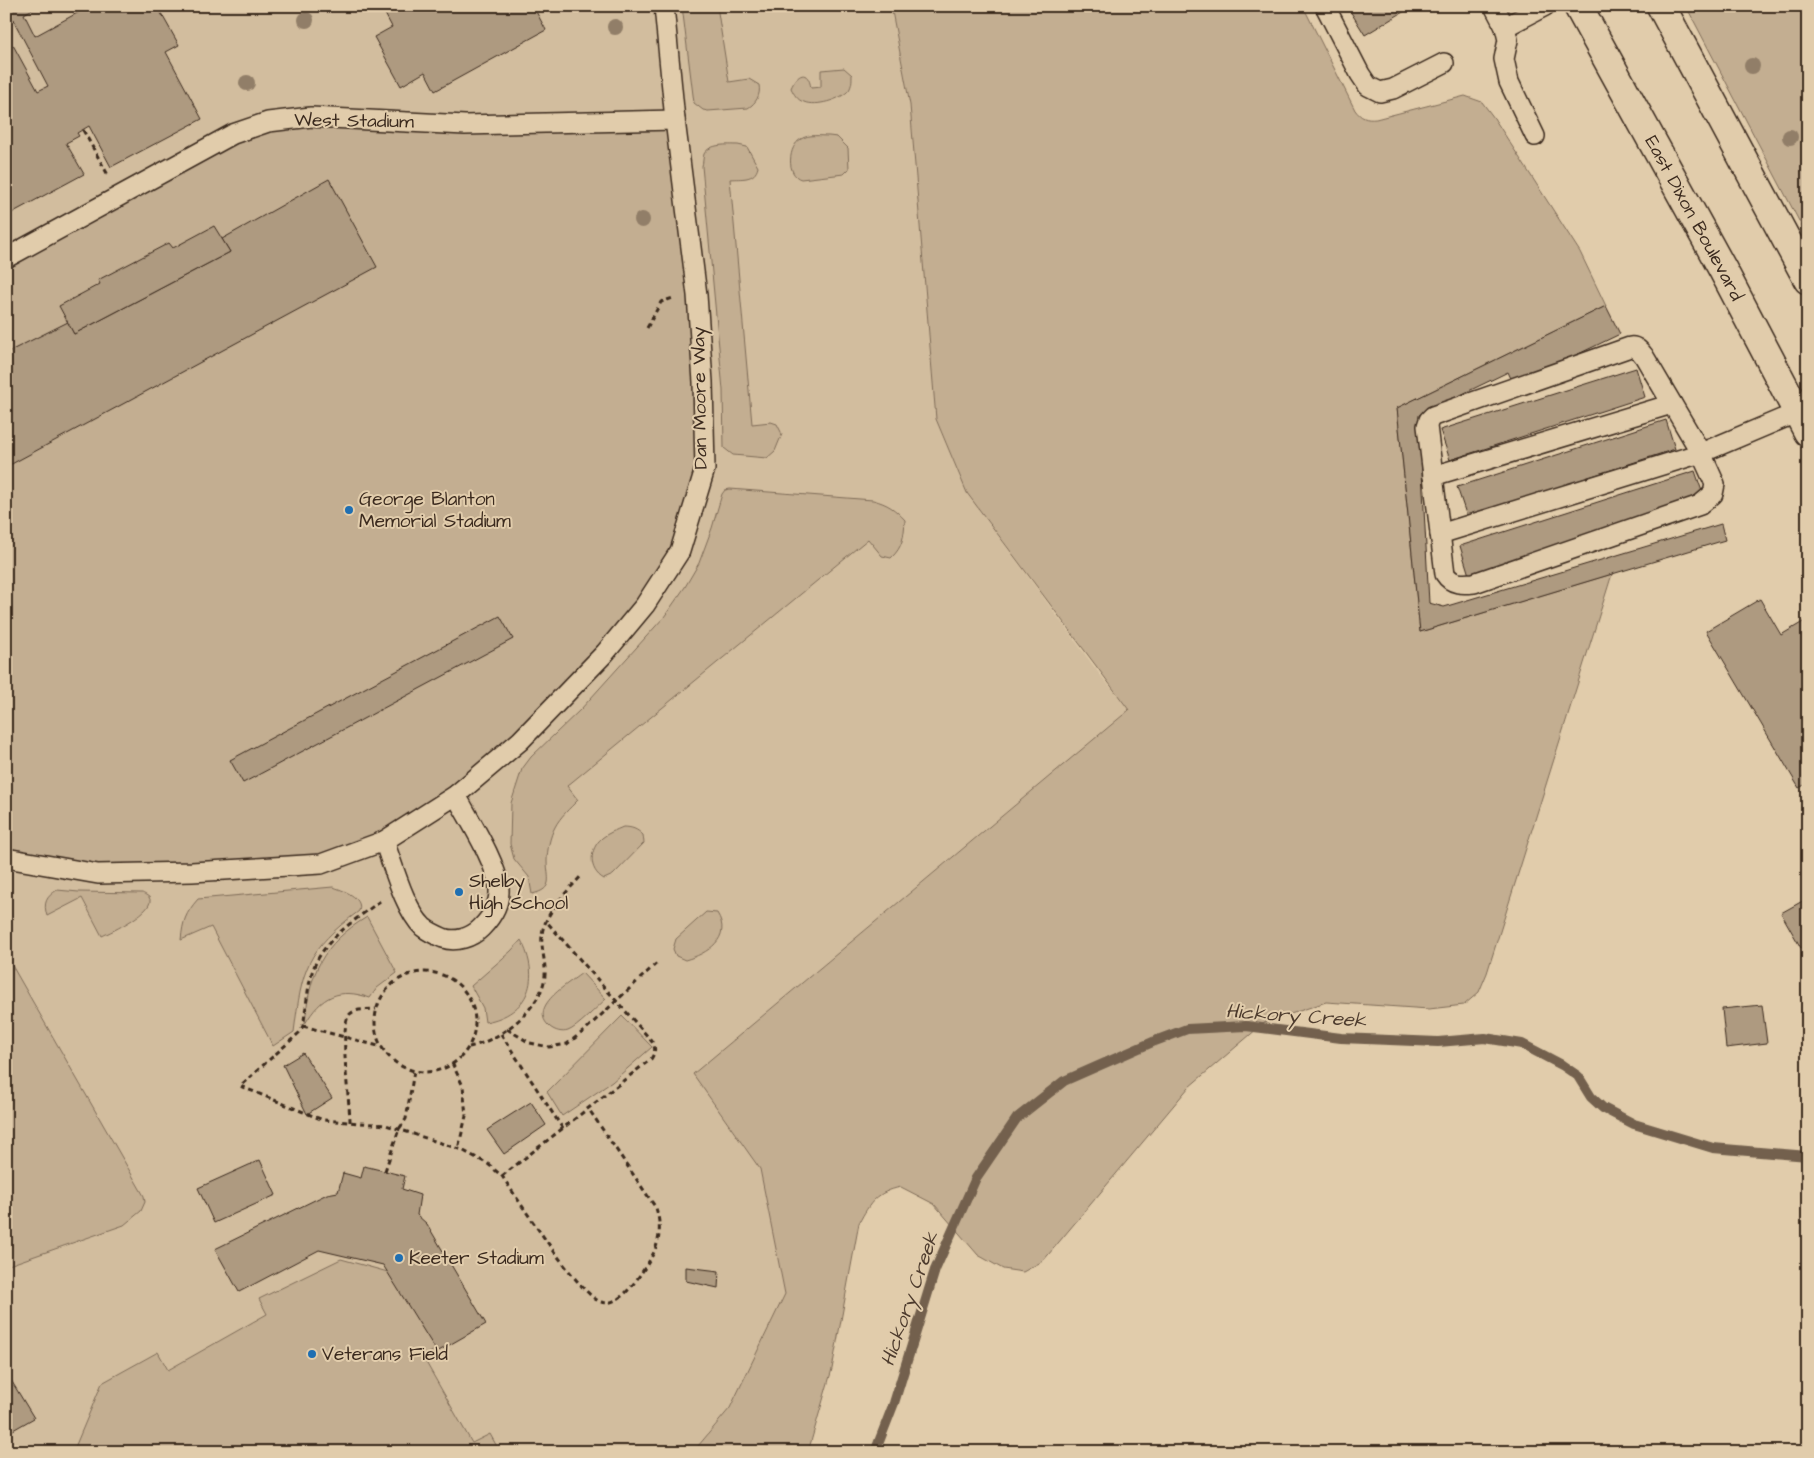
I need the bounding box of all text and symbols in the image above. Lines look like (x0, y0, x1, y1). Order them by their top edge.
street label: West Stadium (294, 106, 414, 136)
street label: East Dixon Boulevard (1638, 131, 1750, 306)
street label: Dan Moore Way (685, 326, 716, 469)
place label: George Blanton Memorial Stadium (359, 486, 511, 535)
marker: George Blanton Memorial Stadium (343, 504, 355, 516)
place label: Shelby High School (469, 868, 568, 918)
marker: Shelby High School (453, 886, 465, 898)
water label: Hickory Creek (1225, 997, 1368, 1036)
water label: Hickory Creek (874, 1227, 947, 1370)
place label: Keeter Stadium (409, 1245, 544, 1272)
marker: Keeter Stadium (393, 1252, 405, 1264)
place label: Veterans Field (322, 1341, 448, 1368)
marker: Veterans Field (306, 1348, 318, 1360)

